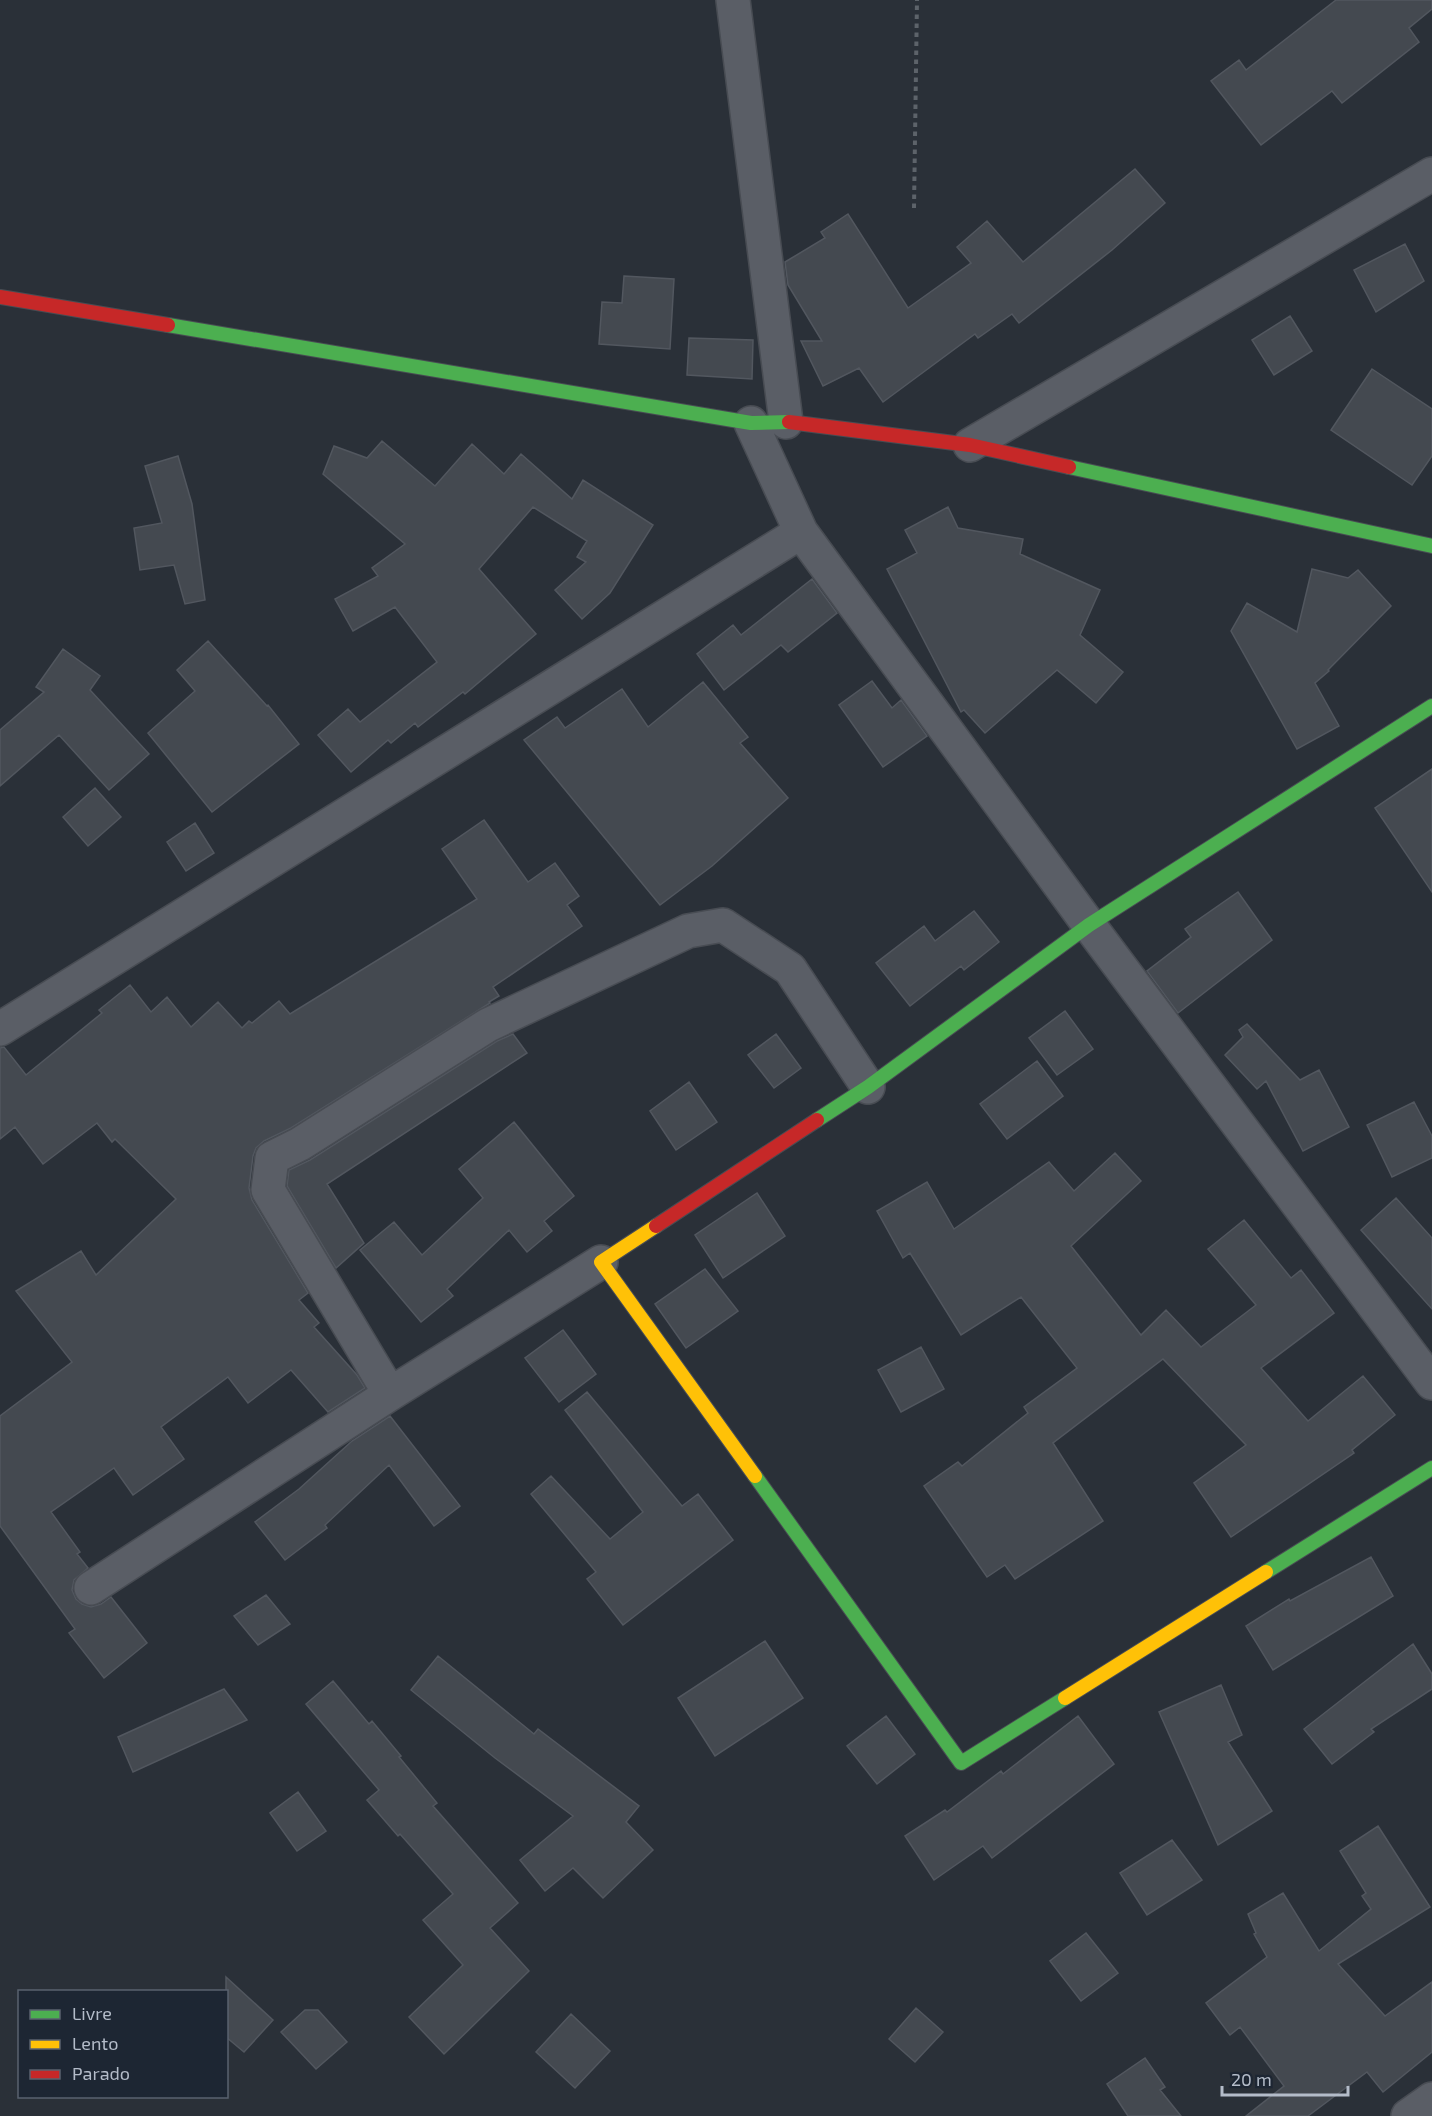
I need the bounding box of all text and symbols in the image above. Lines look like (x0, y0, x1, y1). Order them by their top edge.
legend (18, 1990, 228, 2098)
text: Livre (72, 2002, 112, 2024)
text: Lento (72, 2032, 118, 2054)
scale bar (1222, 2059, 1348, 2097)
text: Parado (72, 2062, 130, 2084)
text: 20 m (1231, 2068, 1272, 2090)

